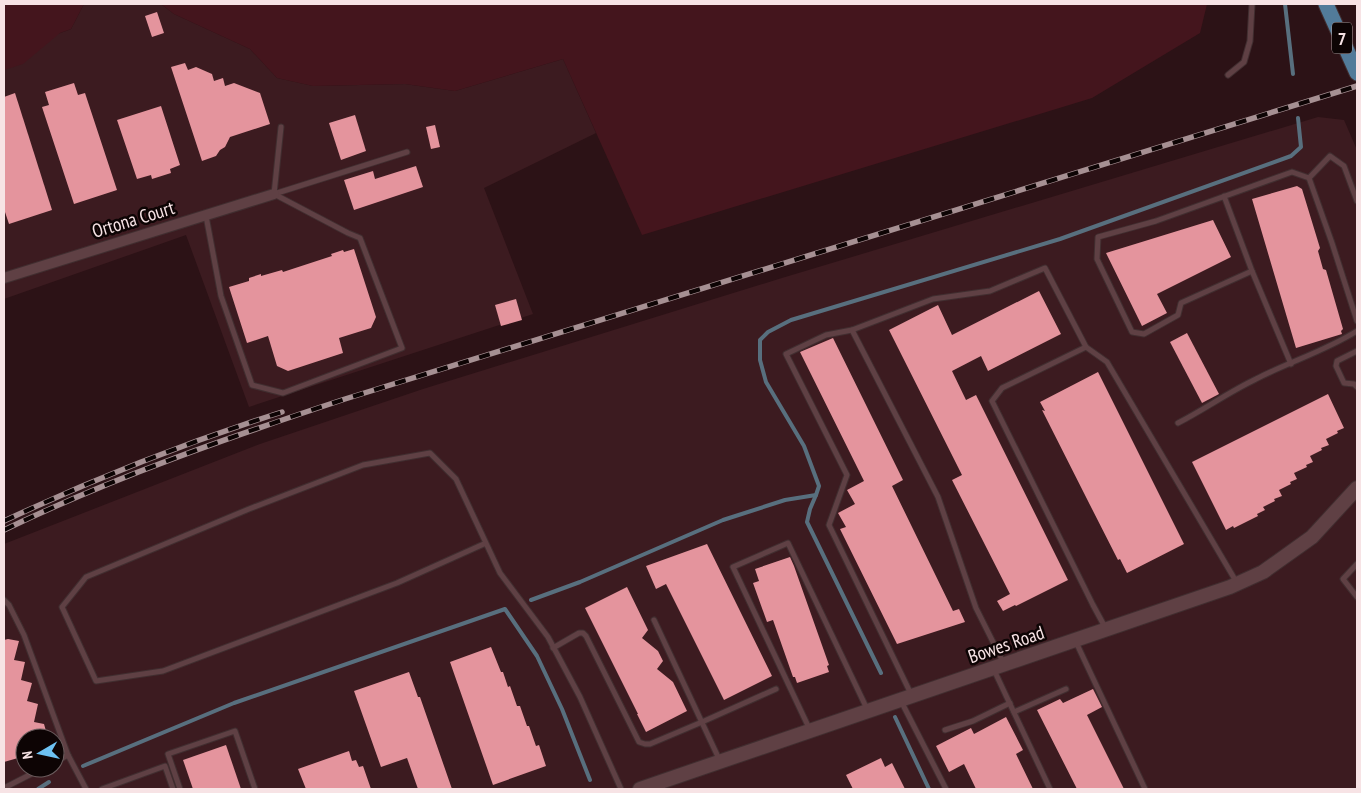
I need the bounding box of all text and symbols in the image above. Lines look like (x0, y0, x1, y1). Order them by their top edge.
road number: 7 (1332, 22, 1352, 54)
street label: Ortona Court (89, 195, 178, 243)
street label: Bowes Road (965, 620, 1047, 668)
north arrow (15, 728, 65, 778)
text: N (18, 750, 37, 760)

